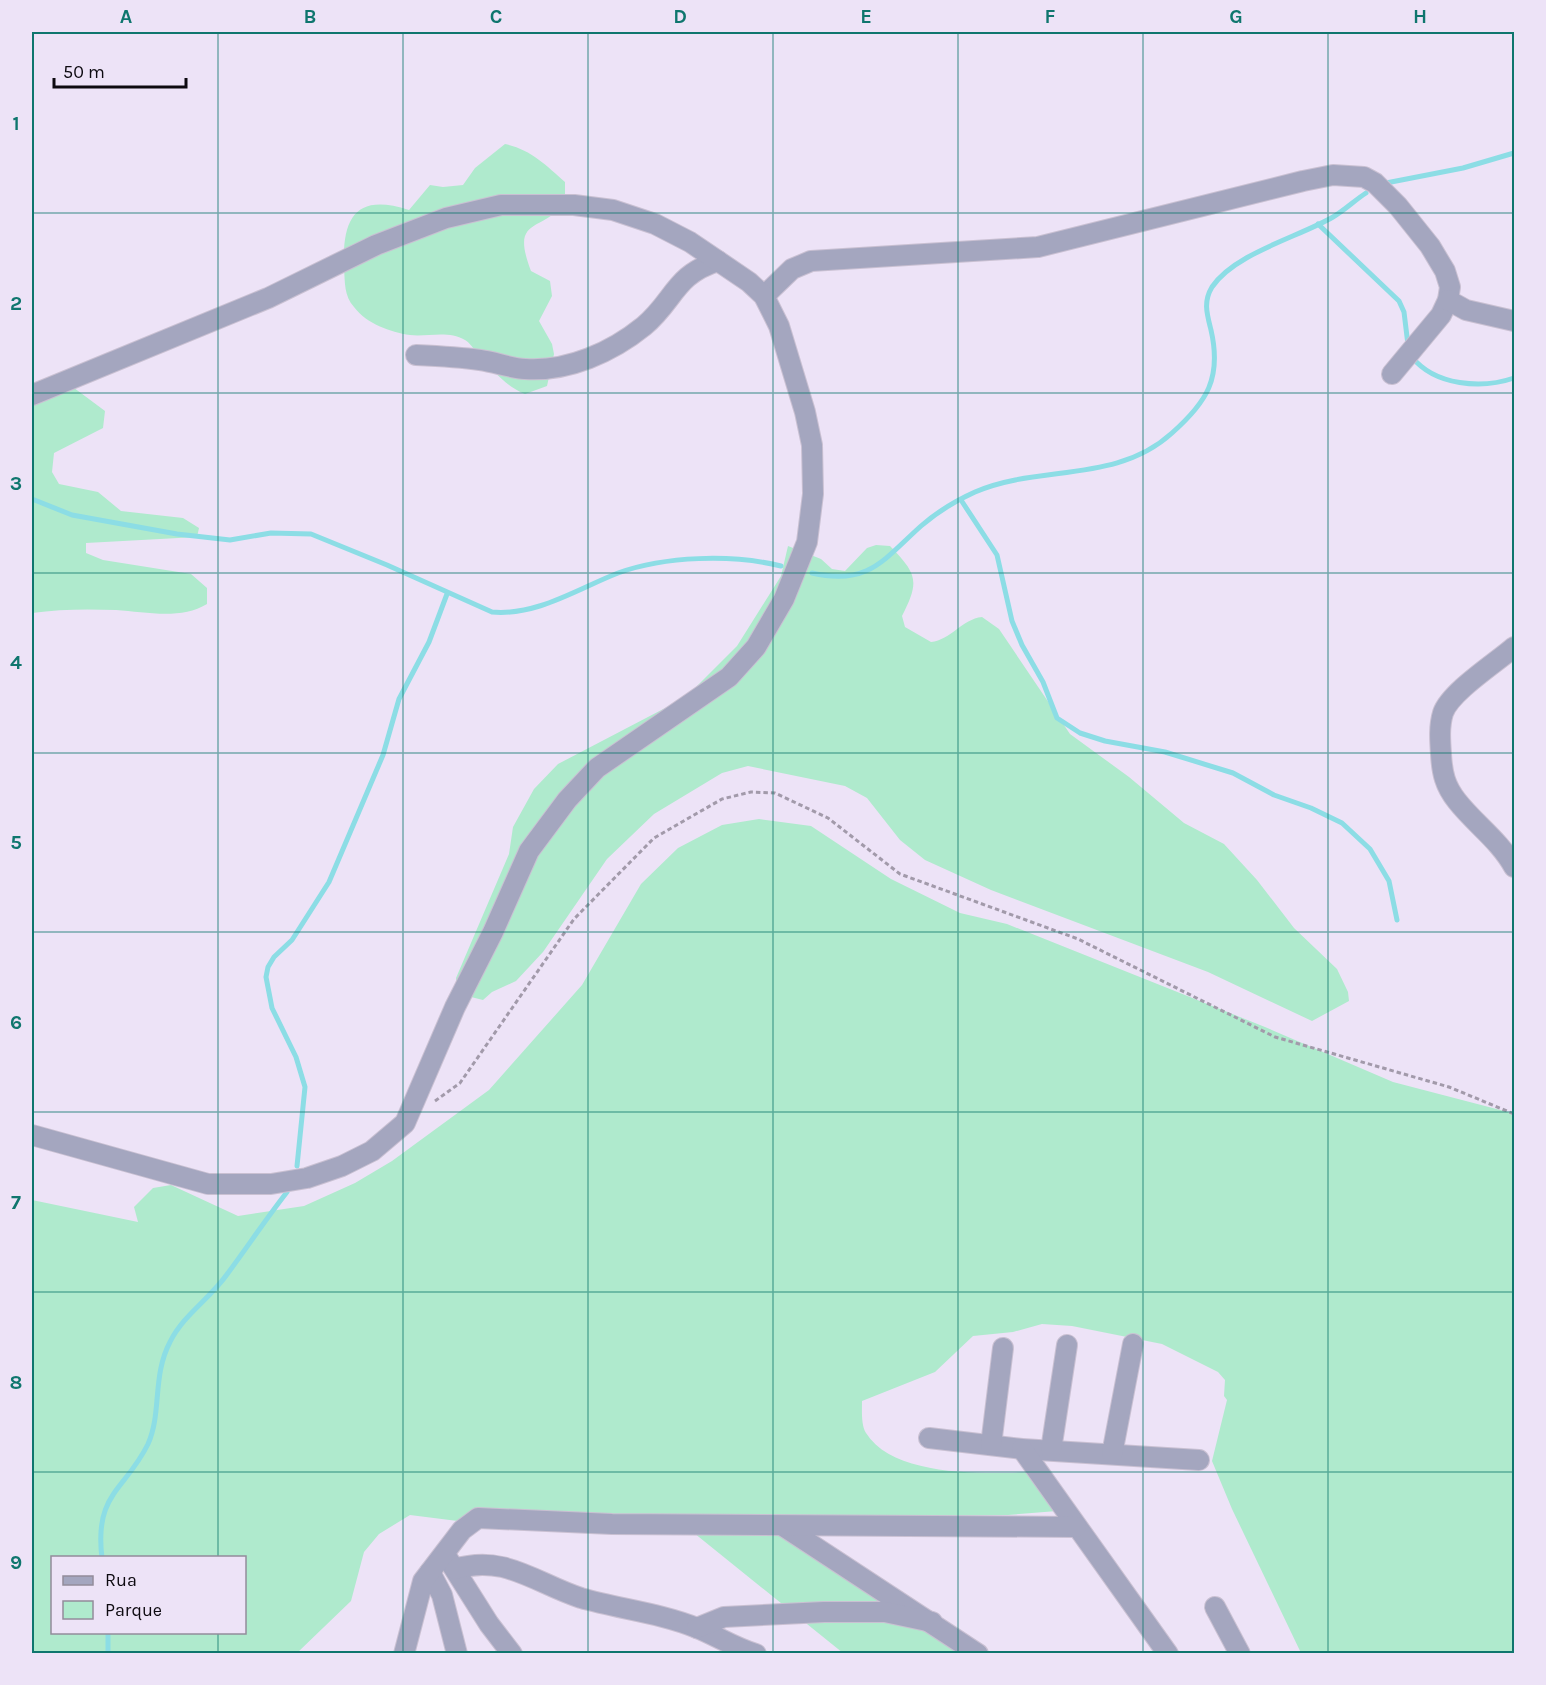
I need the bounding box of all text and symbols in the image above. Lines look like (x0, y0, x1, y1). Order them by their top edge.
text: A (120, 5, 133, 28)
text: B (304, 5, 316, 28)
text: C (490, 5, 502, 28)
text: D (673, 5, 687, 28)
text: E (860, 5, 872, 28)
text: F (1045, 5, 1056, 28)
text: G (1229, 5, 1243, 28)
text: H (1413, 5, 1427, 28)
scale bar (54, 51, 186, 89)
text: 50 m (63, 61, 105, 83)
text: 1 (12, 112, 20, 135)
text: 2 (10, 292, 22, 315)
text: 3 (10, 472, 22, 495)
text: 4 (10, 651, 22, 674)
text: 5 (10, 831, 22, 854)
text: 6 (10, 1011, 22, 1034)
text: 7 (11, 1191, 21, 1214)
text: 8 (10, 1371, 22, 1394)
text: 9 (10, 1551, 22, 1574)
legend (51, 1556, 246, 1634)
text: Rua (105, 1569, 137, 1591)
text: Parque (105, 1599, 162, 1621)

